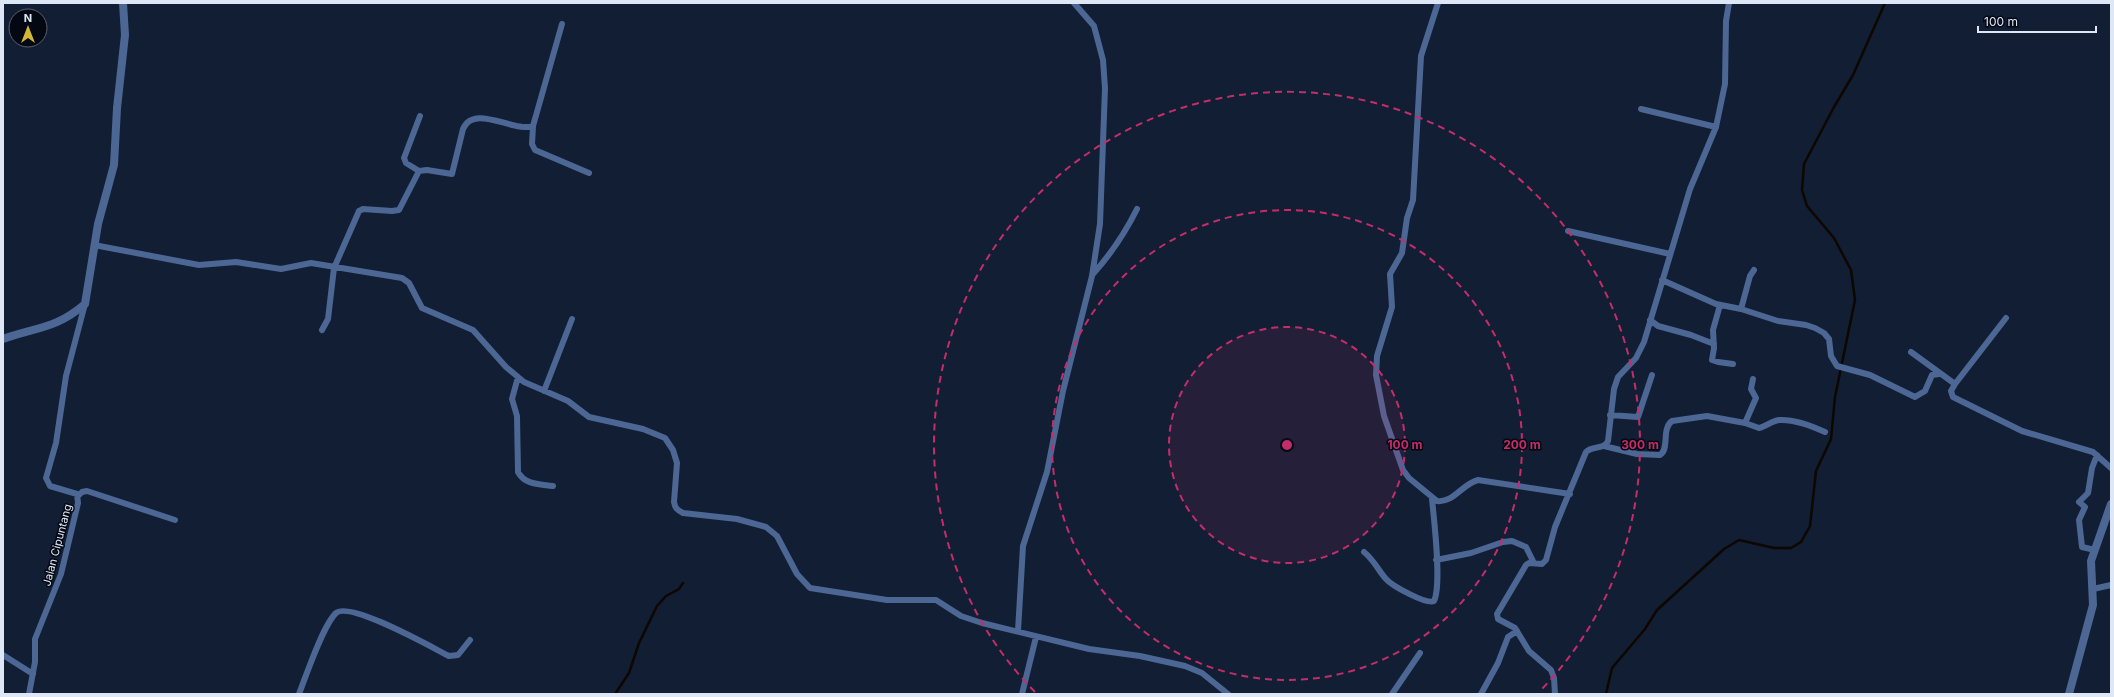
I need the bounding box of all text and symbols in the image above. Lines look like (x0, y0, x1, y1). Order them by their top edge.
north arrow (8, 8, 48, 48)
scale bar (1978, 8, 2096, 34)
text: N (24, 11, 32, 25)
text: 100 m (1984, 14, 2018, 29)
text: 100 m (1387, 437, 1423, 452)
text: 200 m (1503, 437, 1541, 452)
text: 300 m (1621, 437, 1659, 452)
centre of rings (1280, 438, 1294, 452)
street label: Jalan Cipuntang (39, 502, 75, 588)

